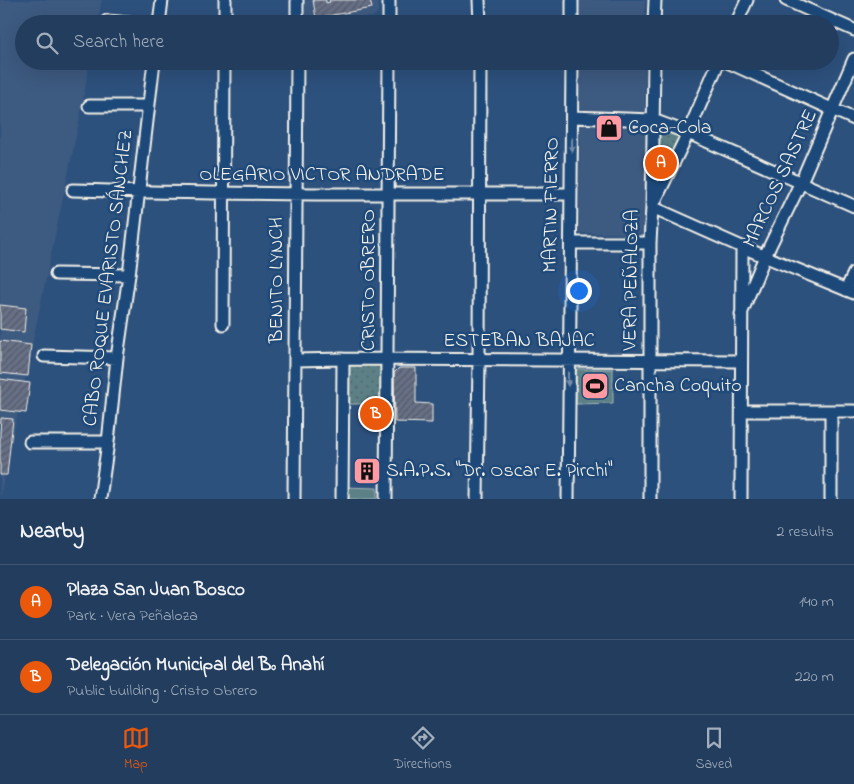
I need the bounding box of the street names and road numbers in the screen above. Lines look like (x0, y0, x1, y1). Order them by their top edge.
street label: MARCOS SASTRE (736, 105, 826, 253)
street label: CABO ROQUE EVARISTO SÁNCHEZ (76, 128, 142, 428)
street label: MARTIN FIERRO (536, 137, 568, 273)
street label: OLEGARIO VICTOR ANDRADE (199, 161, 445, 190)
street label: CRISTO OBRERO (355, 209, 384, 351)
street label: VERA PEÑALOZA (616, 209, 648, 352)
street label: BENITO LYNCH (263, 217, 292, 344)
street label: ESTEBAN BAJAC (443, 327, 595, 356)

